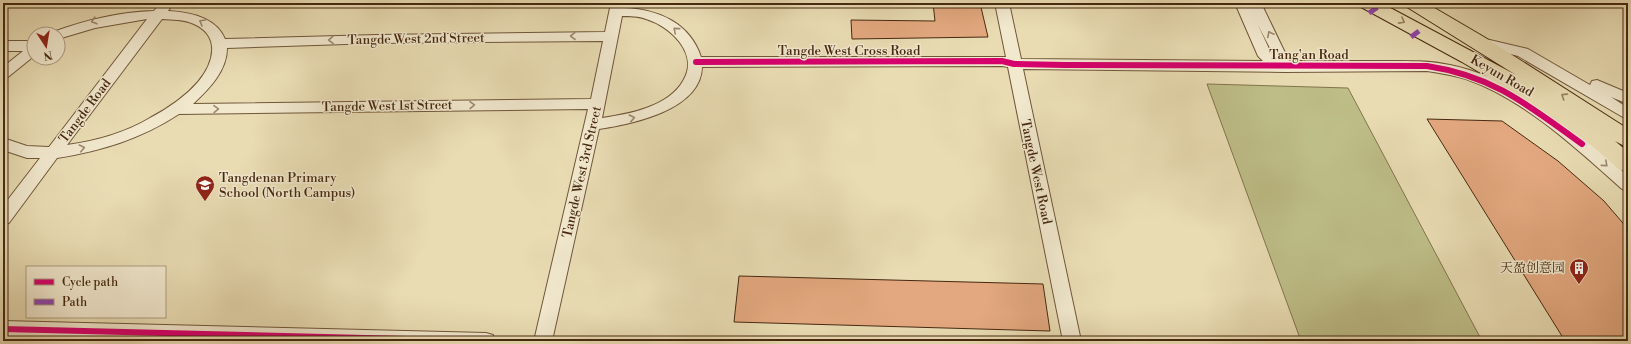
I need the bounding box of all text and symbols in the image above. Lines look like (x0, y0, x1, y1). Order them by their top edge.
one-way arrow (91, 16, 98, 25)
one-way arrow (1398, 17, 1405, 24)
one-way arrow (199, 19, 206, 26)
north arrow (26, 26, 66, 66)
one-way arrow (673, 27, 681, 34)
street label: Tangde West 2nd Street (347, 30, 485, 48)
one-way arrow (1267, 31, 1275, 39)
one-way arrow (570, 32, 576, 40)
one-way arrow (328, 36, 334, 45)
street label: Tangde West Cross Road (778, 43, 921, 59)
text: N (42, 47, 54, 63)
street label: Tang'an Road (1269, 47, 1349, 63)
street label: Keyun Road (1468, 52, 1537, 101)
street label: Tangde Road (56, 75, 115, 146)
one-way arrow (1561, 94, 1568, 101)
street label: Tangde West 1st Street (322, 97, 453, 115)
one-way arrow (469, 101, 475, 109)
street label: Tangde West 3rd Street (559, 104, 605, 239)
one-way arrow (213, 105, 219, 113)
one-way arrow (628, 114, 635, 122)
street label: Tangde West Road (1017, 118, 1055, 227)
one-way arrow (79, 145, 86, 153)
one-way arrow (1600, 160, 1608, 167)
place label: Tangdenan Primary School (North Campus) (219, 170, 355, 201)
school or university icon: Tangdenan Primary School (North Campus) (194, 174, 216, 202)
building icon: 天盈创意园 (1568, 257, 1590, 285)
place label: 天盈创意园 (1500, 260, 1565, 276)
legend (26, 266, 166, 318)
text: Cycle path (62, 275, 118, 290)
text: Path (62, 295, 87, 310)

